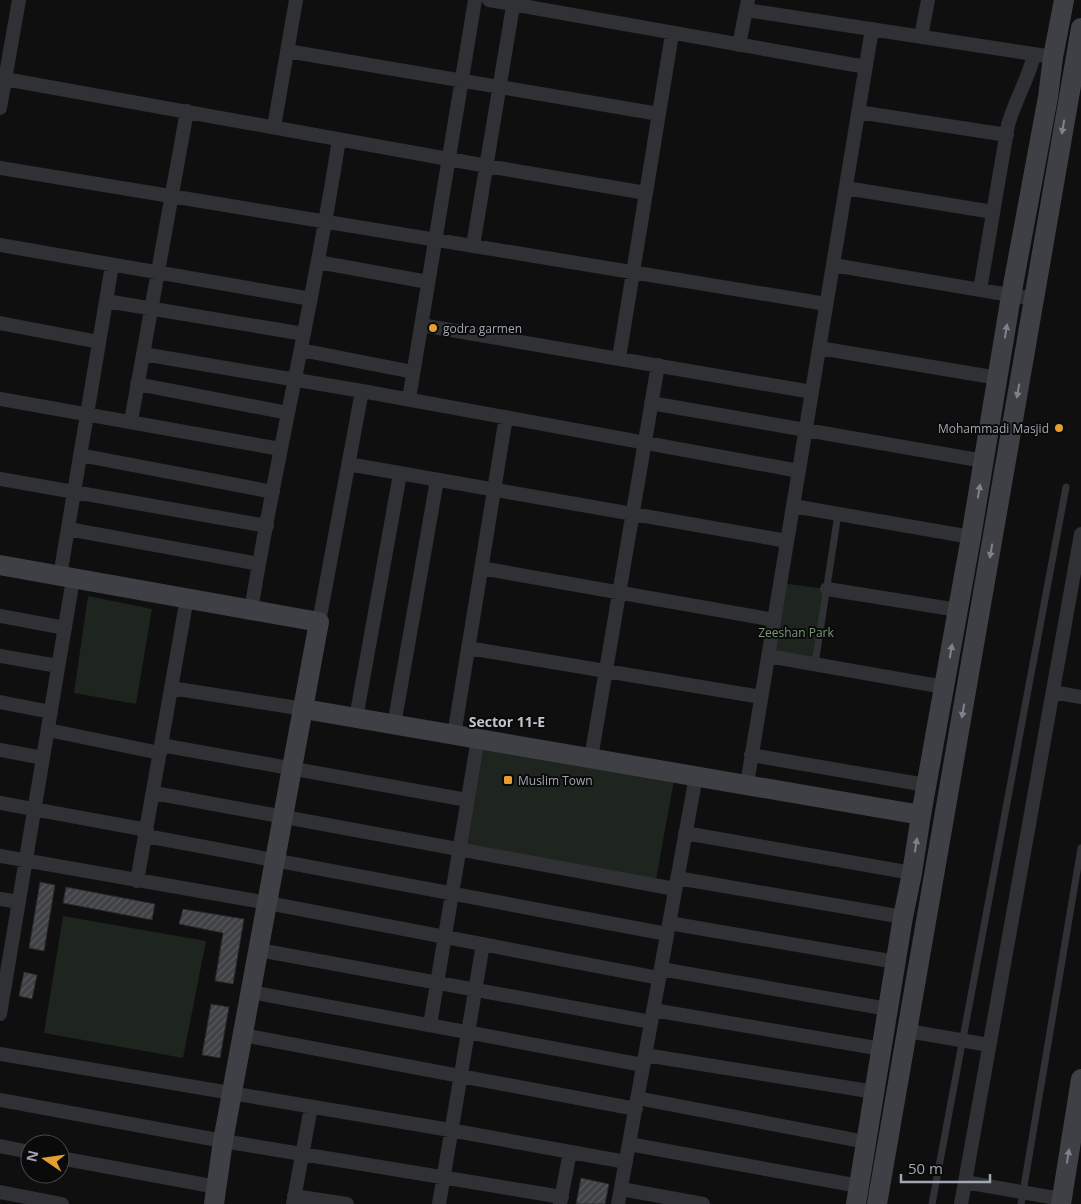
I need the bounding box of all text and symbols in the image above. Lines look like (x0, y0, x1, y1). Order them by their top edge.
one-way arrow (1059, 120, 1067, 136)
place label: godra garmen (443, 320, 522, 337)
marker: godra garmen (427, 322, 439, 334)
one-way arrow (1002, 322, 1010, 338)
one-way arrow (1014, 383, 1022, 399)
place label: Mohammadi Masjid (938, 420, 1049, 437)
marker: Mohammadi Masjid (1053, 422, 1065, 434)
one-way arrow (975, 482, 983, 498)
one-way arrow (986, 543, 994, 559)
park label: Zeeshan Park (758, 624, 835, 641)
one-way arrow (947, 643, 955, 659)
one-way arrow (959, 704, 967, 720)
district label: Sector 11-E (469, 712, 545, 731)
place label: Muslim Town (518, 772, 593, 789)
marker: Muslim Town (502, 774, 514, 786)
one-way arrow (913, 837, 921, 853)
north arrow (20, 1134, 70, 1184)
text: N (21, 1148, 42, 1164)
one-way arrow (1065, 1148, 1073, 1164)
scale bar (901, 1152, 990, 1184)
text: 50 m (908, 1158, 943, 1178)

